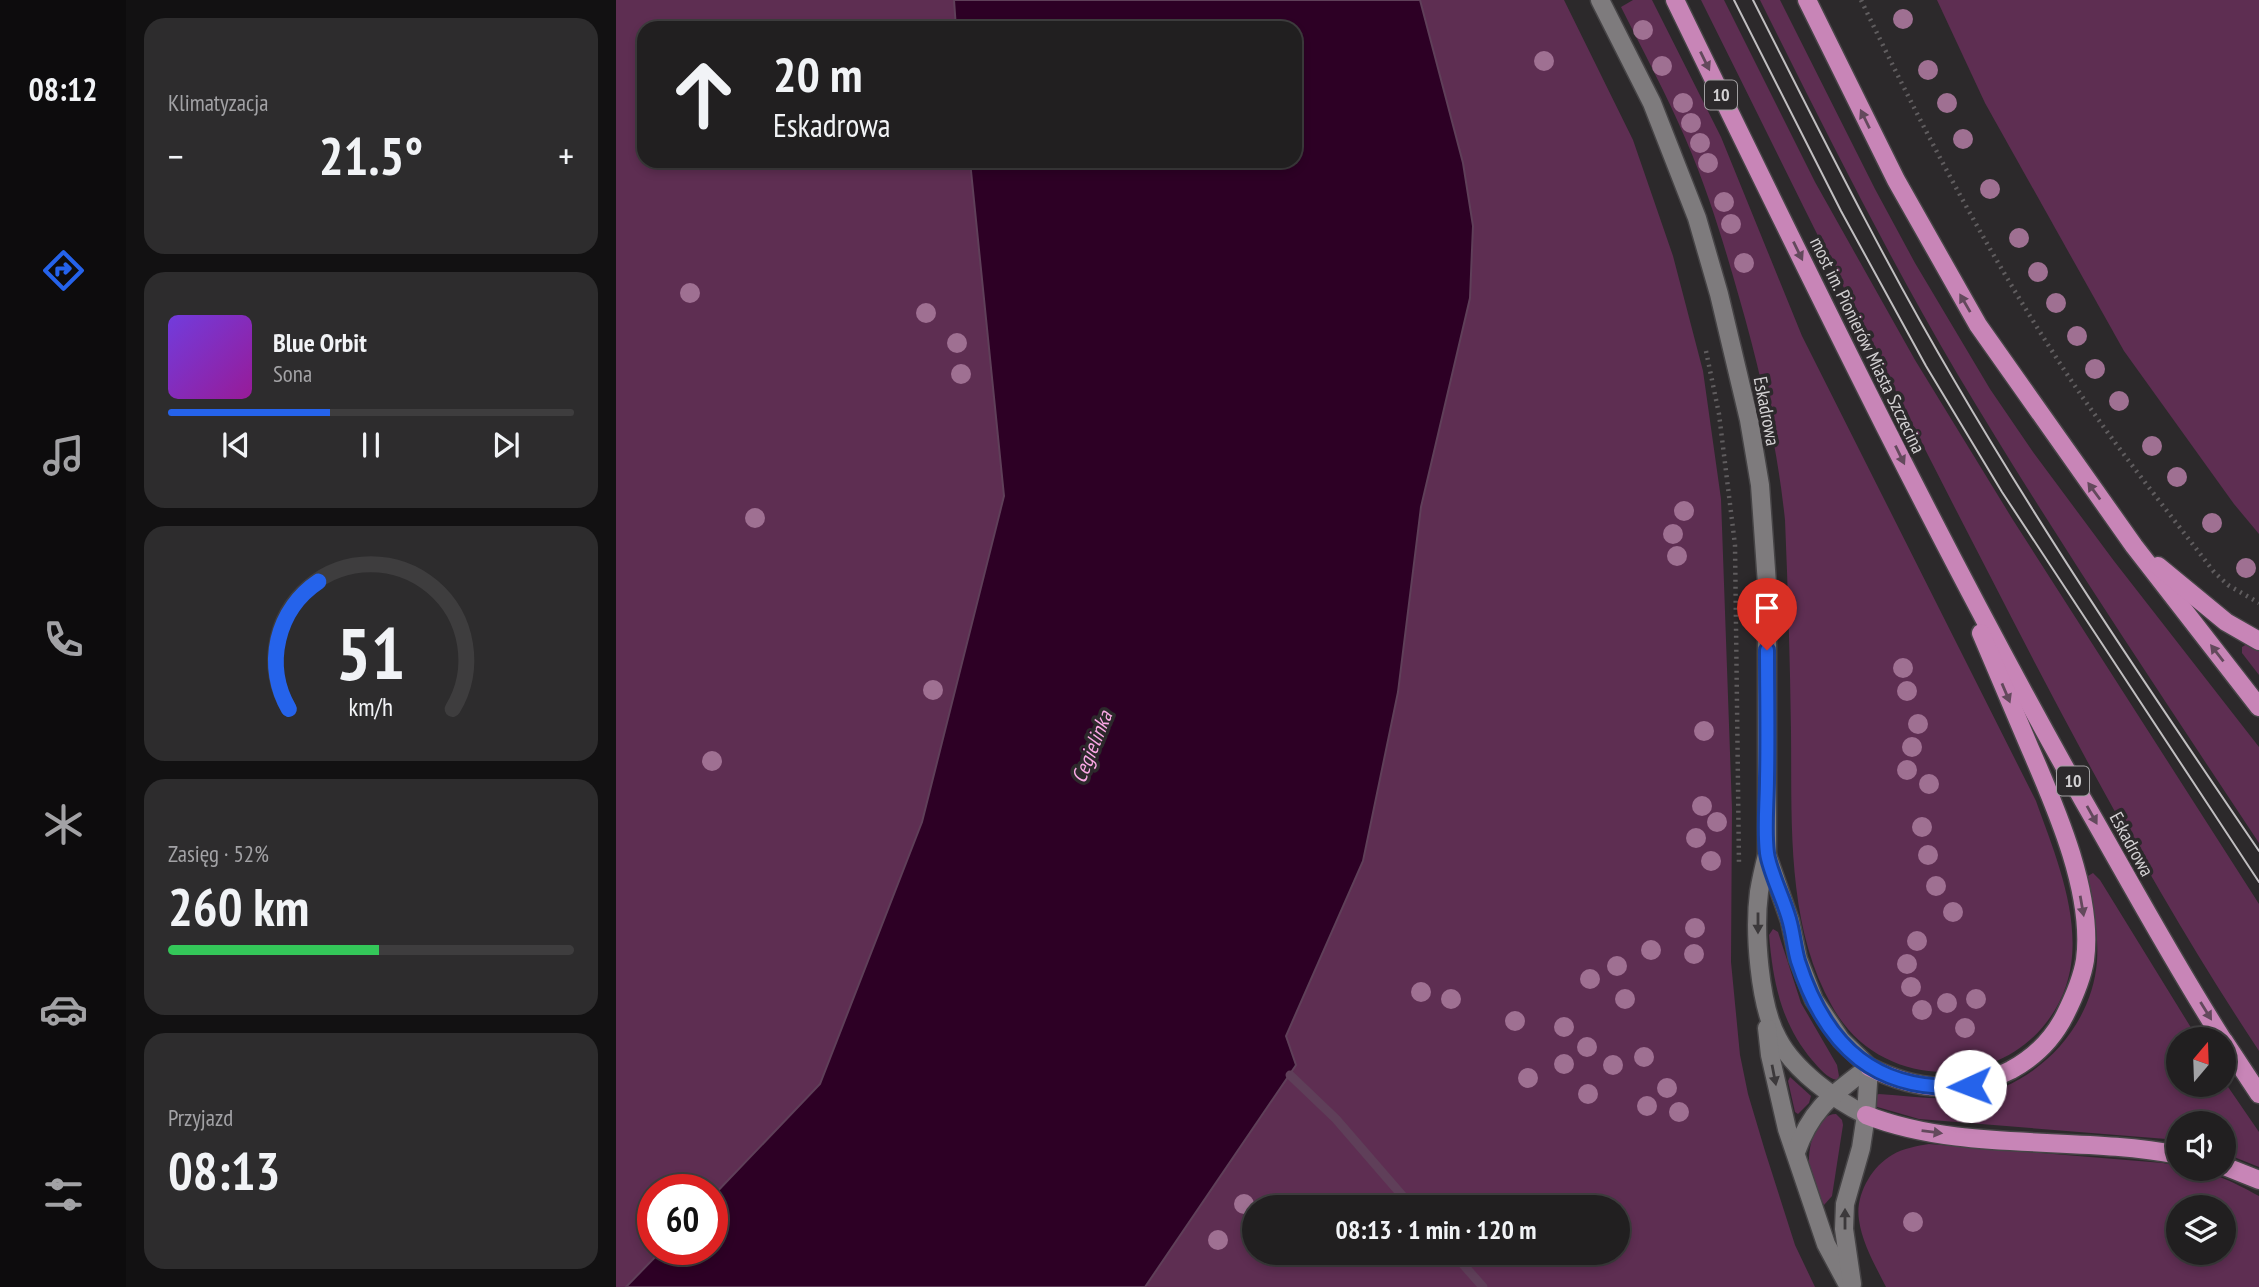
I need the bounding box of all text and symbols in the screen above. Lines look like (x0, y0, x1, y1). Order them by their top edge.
text: 20 m (773, 42, 862, 106)
icon: ahead (658, 49, 749, 140)
one-way arrow (1699, 51, 1711, 71)
text: 08:12 (28, 68, 98, 110)
road number: 10 (1705, 80, 1737, 110)
text: Klimatyzacja (168, 88, 268, 117)
text: Eskadrowa (773, 104, 891, 146)
one-way arrow (1859, 109, 1871, 129)
text: 21.5° (319, 122, 423, 189)
text: − (168, 131, 184, 180)
text: + (558, 131, 574, 180)
street label: most im. Pionierów Miasta Szczecina (1805, 233, 1931, 457)
one-way arrow (1793, 241, 1804, 261)
icon: directions (39, 246, 88, 295)
one-way arrow (1959, 294, 1971, 313)
text: Blue Orbit (273, 326, 367, 359)
text: Sona (273, 359, 312, 388)
street label: Eskadrowa (1749, 374, 1785, 448)
icon: previous (217, 426, 255, 464)
icon: pause (352, 426, 390, 464)
icon: next (487, 426, 525, 464)
icon: music (39, 431, 88, 480)
one-way arrow (1894, 445, 1905, 465)
one-way arrow (2087, 482, 2101, 500)
pin (1737, 578, 1797, 650)
icon: arrive (1748, 589, 1786, 627)
text: 51 (336, 606, 406, 700)
icon: phone (39, 615, 88, 664)
one-way arrow (2210, 644, 2225, 662)
one-way arrow (2000, 683, 2012, 703)
text: km/h (349, 691, 393, 723)
water label: Cegielinka (1065, 705, 1119, 787)
road number: 10 (2057, 766, 2089, 796)
icon: climate (39, 800, 88, 849)
one-way arrow (2086, 805, 2098, 824)
street label: Eskadrowa (2105, 808, 2159, 880)
text: Zasięg · 52% (168, 839, 269, 868)
text: 260 km (168, 873, 309, 940)
one-way arrow (2077, 895, 2088, 917)
one-way arrow (1752, 912, 1764, 934)
icon: car (39, 985, 88, 1034)
one-way arrow (2199, 1002, 2212, 1021)
north arrow (2166, 1027, 2236, 1097)
map controls (2166, 1027, 2236, 1265)
position arrow (1933, 1049, 2007, 1123)
one-way arrow (1768, 1064, 1779, 1086)
text: Przyjazd (168, 1103, 233, 1132)
button: sound (2166, 1111, 2236, 1181)
one-way arrow (1921, 1127, 1943, 1138)
text: 08:13 (168, 1137, 280, 1204)
icon: filters (39, 1170, 88, 1219)
speed limit sign: 60 (637, 1174, 728, 1265)
button: layers (2166, 1195, 2236, 1265)
one-way arrow (1839, 1208, 1851, 1230)
text: 08:13 · 1 min · 120 m (1336, 1213, 1536, 1246)

